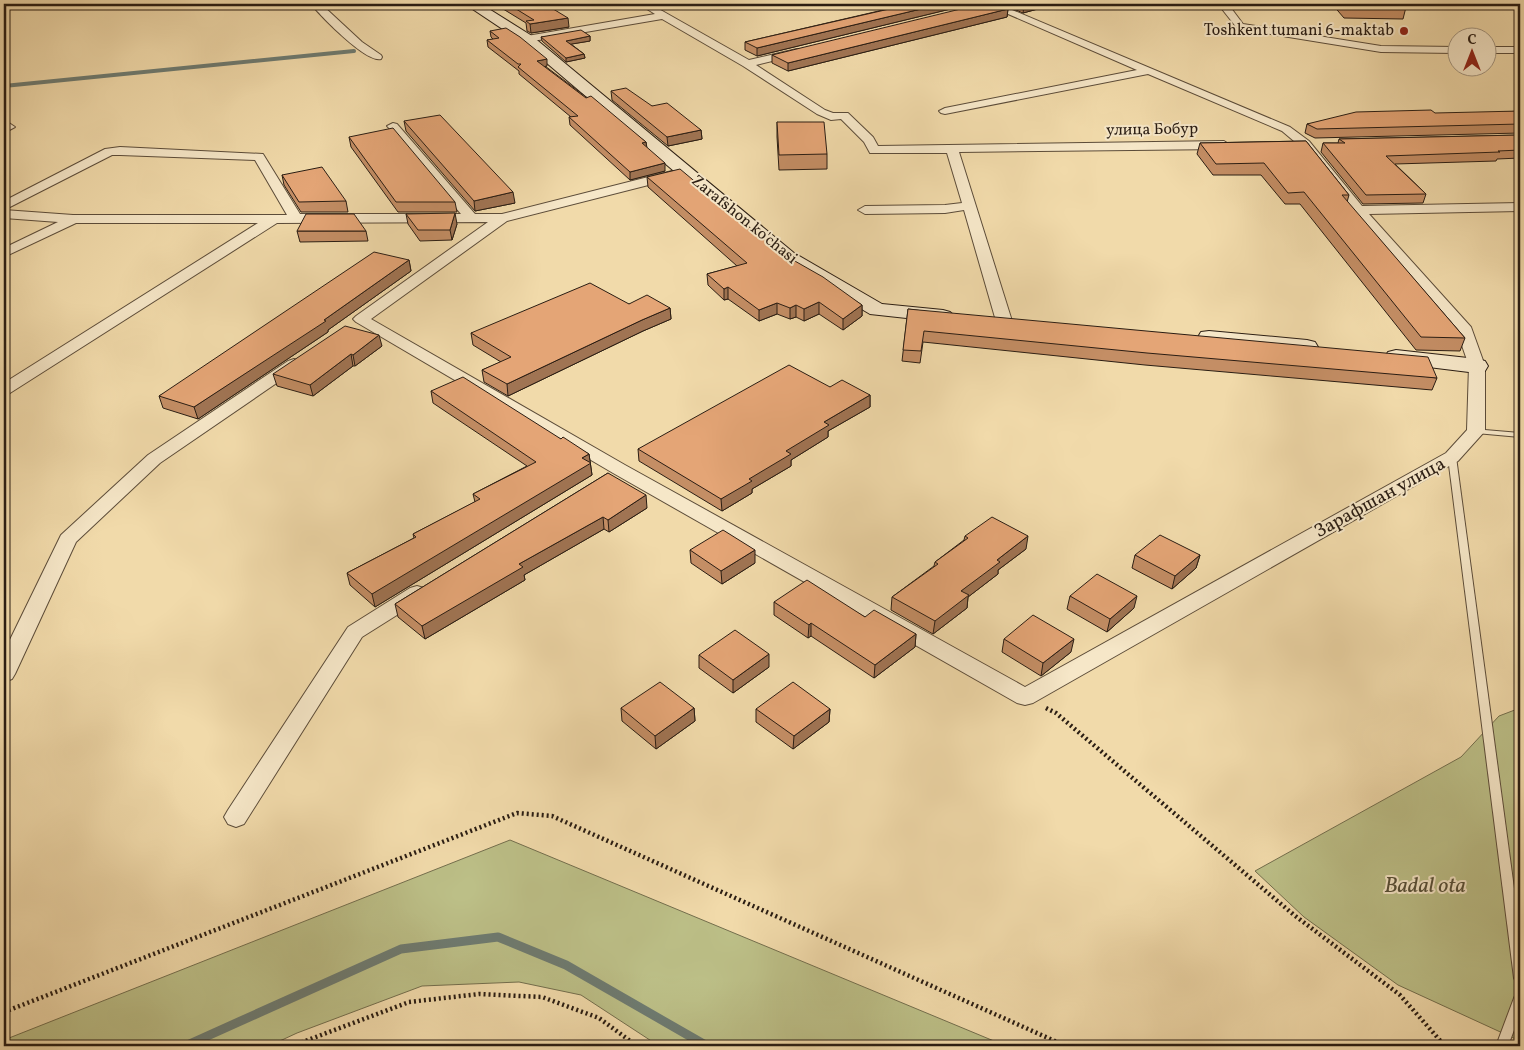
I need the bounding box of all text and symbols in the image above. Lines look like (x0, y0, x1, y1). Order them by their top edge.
place label: Toshkent tumani 6-maktab (1204, 20, 1394, 42)
marker: Toshkent tumani 6-maktab (1398, 25, 1410, 37)
north arrow (1446, 28, 1496, 78)
text: С (1467, 31, 1477, 50)
street label: улица Бобур (1106, 118, 1198, 142)
street label: Zarafshon ko'chasi (686, 170, 802, 270)
street label: Зарафшан улица (1310, 451, 1450, 545)
park label: Badal ota (1384, 871, 1466, 902)

